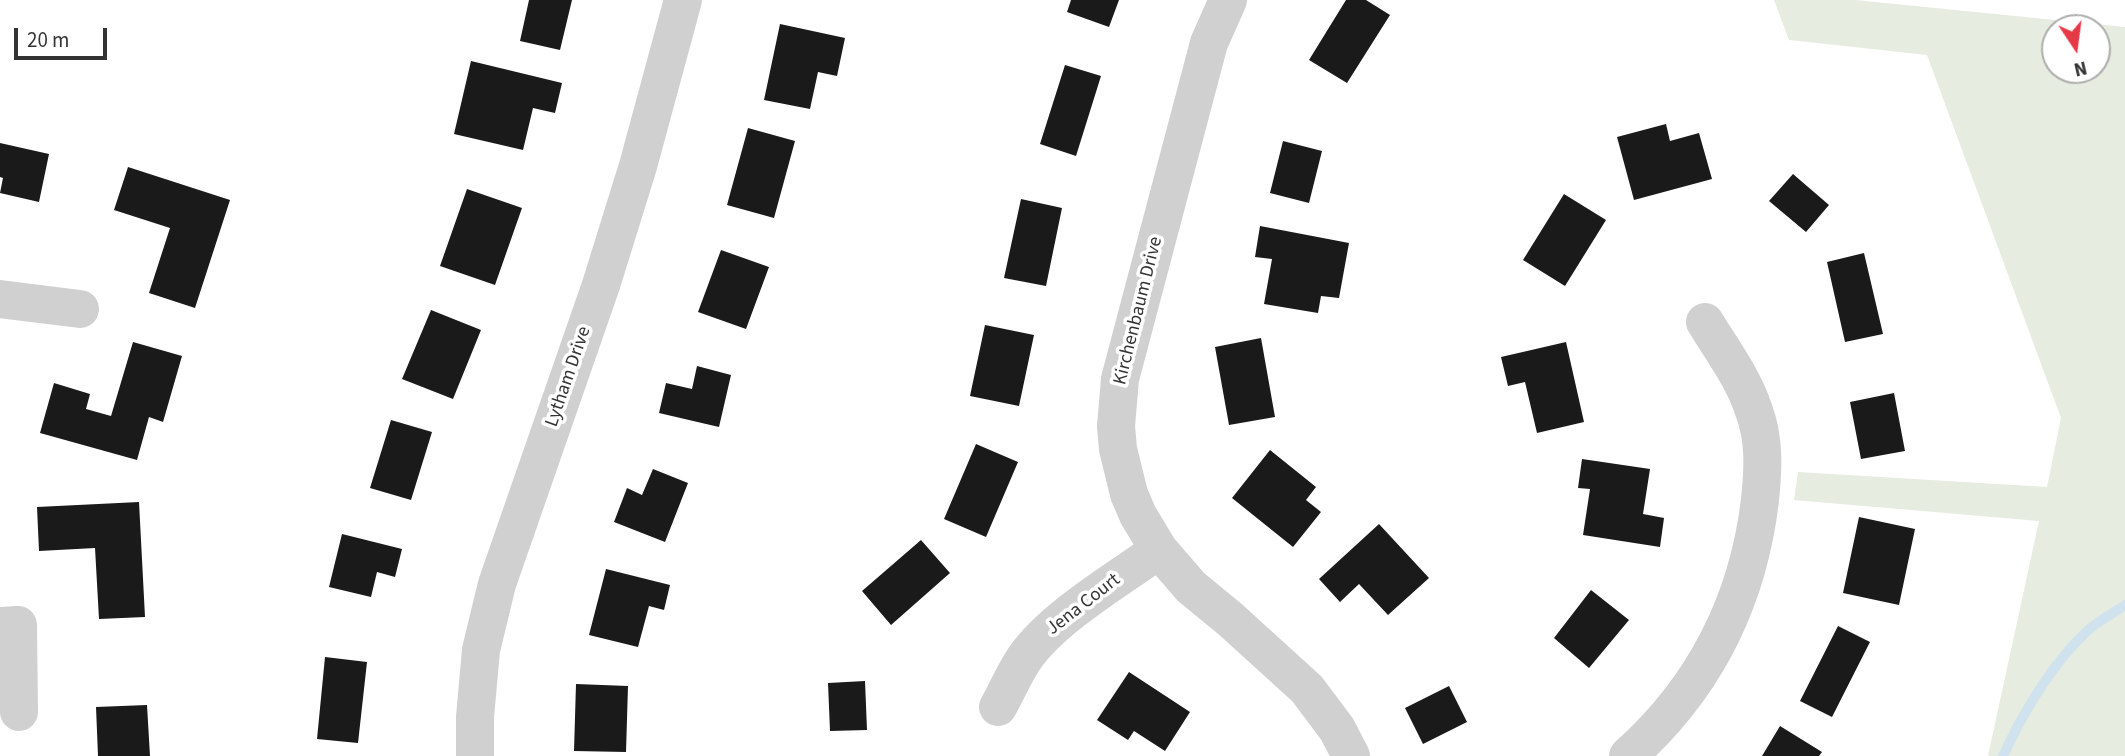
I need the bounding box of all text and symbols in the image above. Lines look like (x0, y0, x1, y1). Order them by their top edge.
scale bar (18, 14, 110, 58)
north arrow (2041, 14, 2111, 84)
text: 20 m (27, 25, 69, 55)
text: N (2071, 53, 2090, 83)
street label: Kirchenbaum Drive (1110, 235, 1168, 387)
street label: Lytham Drive (541, 324, 597, 430)
street label: Jena Court (1043, 569, 1125, 641)

